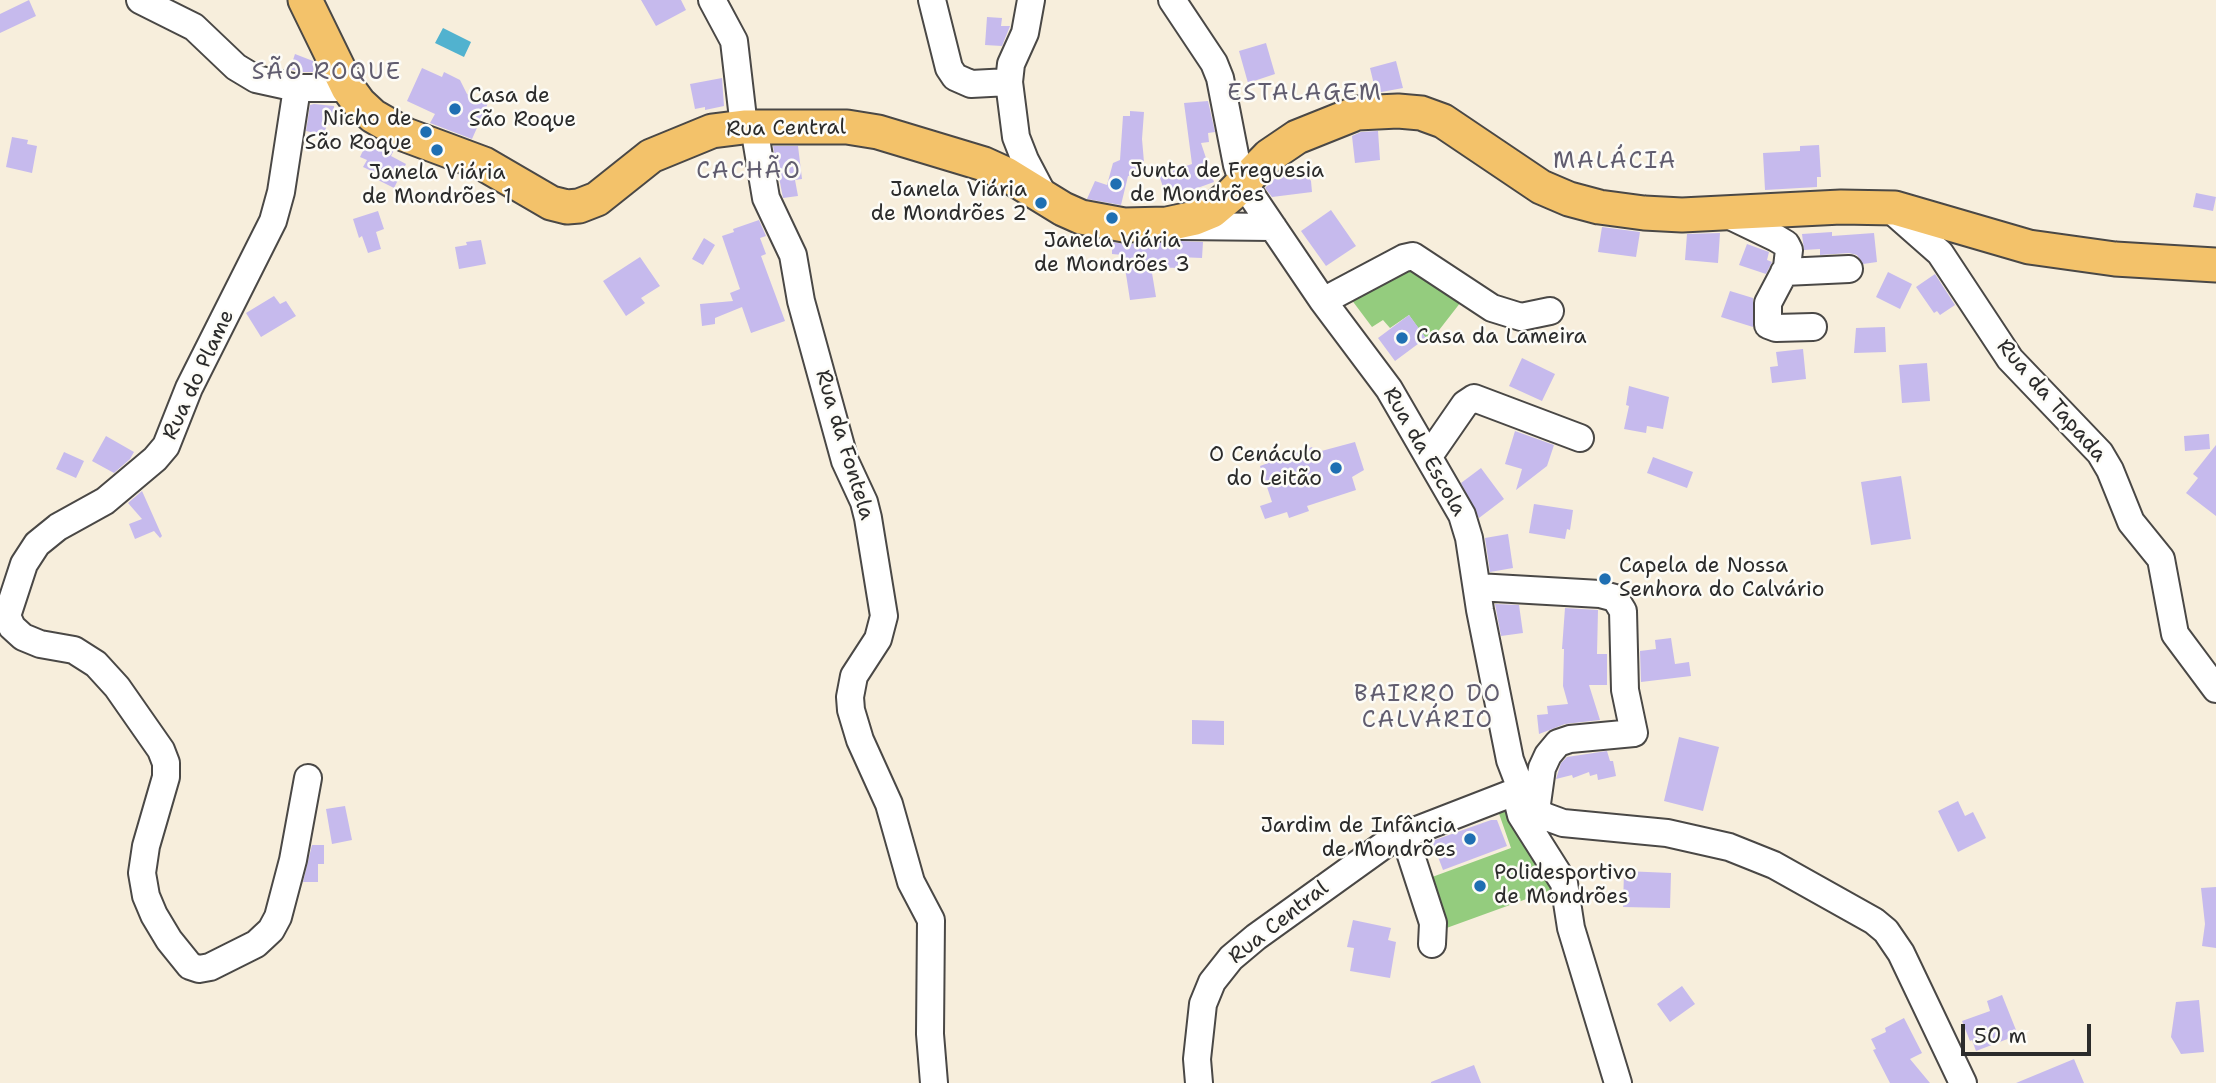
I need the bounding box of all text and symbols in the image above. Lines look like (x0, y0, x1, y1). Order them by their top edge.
district label: SÃO ROQUE (253, 59, 401, 87)
district label: ESTALAGEM (1228, 80, 1382, 108)
place label: Casa de São Roque (469, 84, 576, 134)
marker: Casa de São Roque (447, 101, 463, 117)
place label: Nicho de São Roque (305, 107, 412, 157)
street label: Rua Central (726, 115, 846, 143)
marker: Nicho de São Roque (418, 124, 434, 140)
marker: Janela Viária de Mondrões 1 (429, 142, 445, 158)
district label: MALÁCIA (1554, 148, 1676, 176)
district label: CACHÃO (697, 158, 801, 186)
place label: Junta de Freguesia de Mondrões (1130, 159, 1324, 209)
place label: Janela Viária de Mondrões 1 (362, 161, 512, 211)
marker: Junta de Freguesia de Mondrões (1108, 176, 1124, 192)
place label: Janela Viária de Mondrões 2 (871, 178, 1027, 228)
marker: Janela Viária de Mondrões 2 (1033, 195, 1049, 211)
marker: Janela Viária de Mondrões 3 (1104, 210, 1120, 226)
place label: Janela Viária de Mondrões 3 (1034, 229, 1190, 279)
street label: Rua do Plame (158, 306, 240, 444)
place label: Casa da Lameira (1416, 325, 1587, 351)
marker: Casa da Lameira (1394, 330, 1410, 346)
street label: Rua da Tapada (1991, 335, 2111, 467)
street label: Rua da Fontela (809, 367, 879, 523)
street label: Rua da Escola (1377, 383, 1471, 521)
place label: O Cenáculo do Leitão (1209, 443, 1322, 493)
marker: O Cenáculo do Leitão (1328, 460, 1344, 476)
place label: Capela de Nossa Senhora do Calvário (1619, 554, 1824, 604)
marker: Capela de Nossa Senhora do Calvário (1597, 571, 1613, 587)
district label: BAIRRO DO CALVÁRIO (1355, 681, 1501, 735)
place label: Jardim de Infância de Mondrões (1260, 814, 1456, 864)
marker: Jardim de Infância de Mondrões (1462, 831, 1478, 847)
place label: Polidesportivo de Mondrões (1494, 861, 1637, 911)
street label: Rua Central (1224, 876, 1334, 970)
marker: Polidesportivo de Mondrões (1472, 878, 1488, 894)
scale bar (1964, 1010, 2094, 1054)
text: 50 m (1974, 1022, 2027, 1050)

